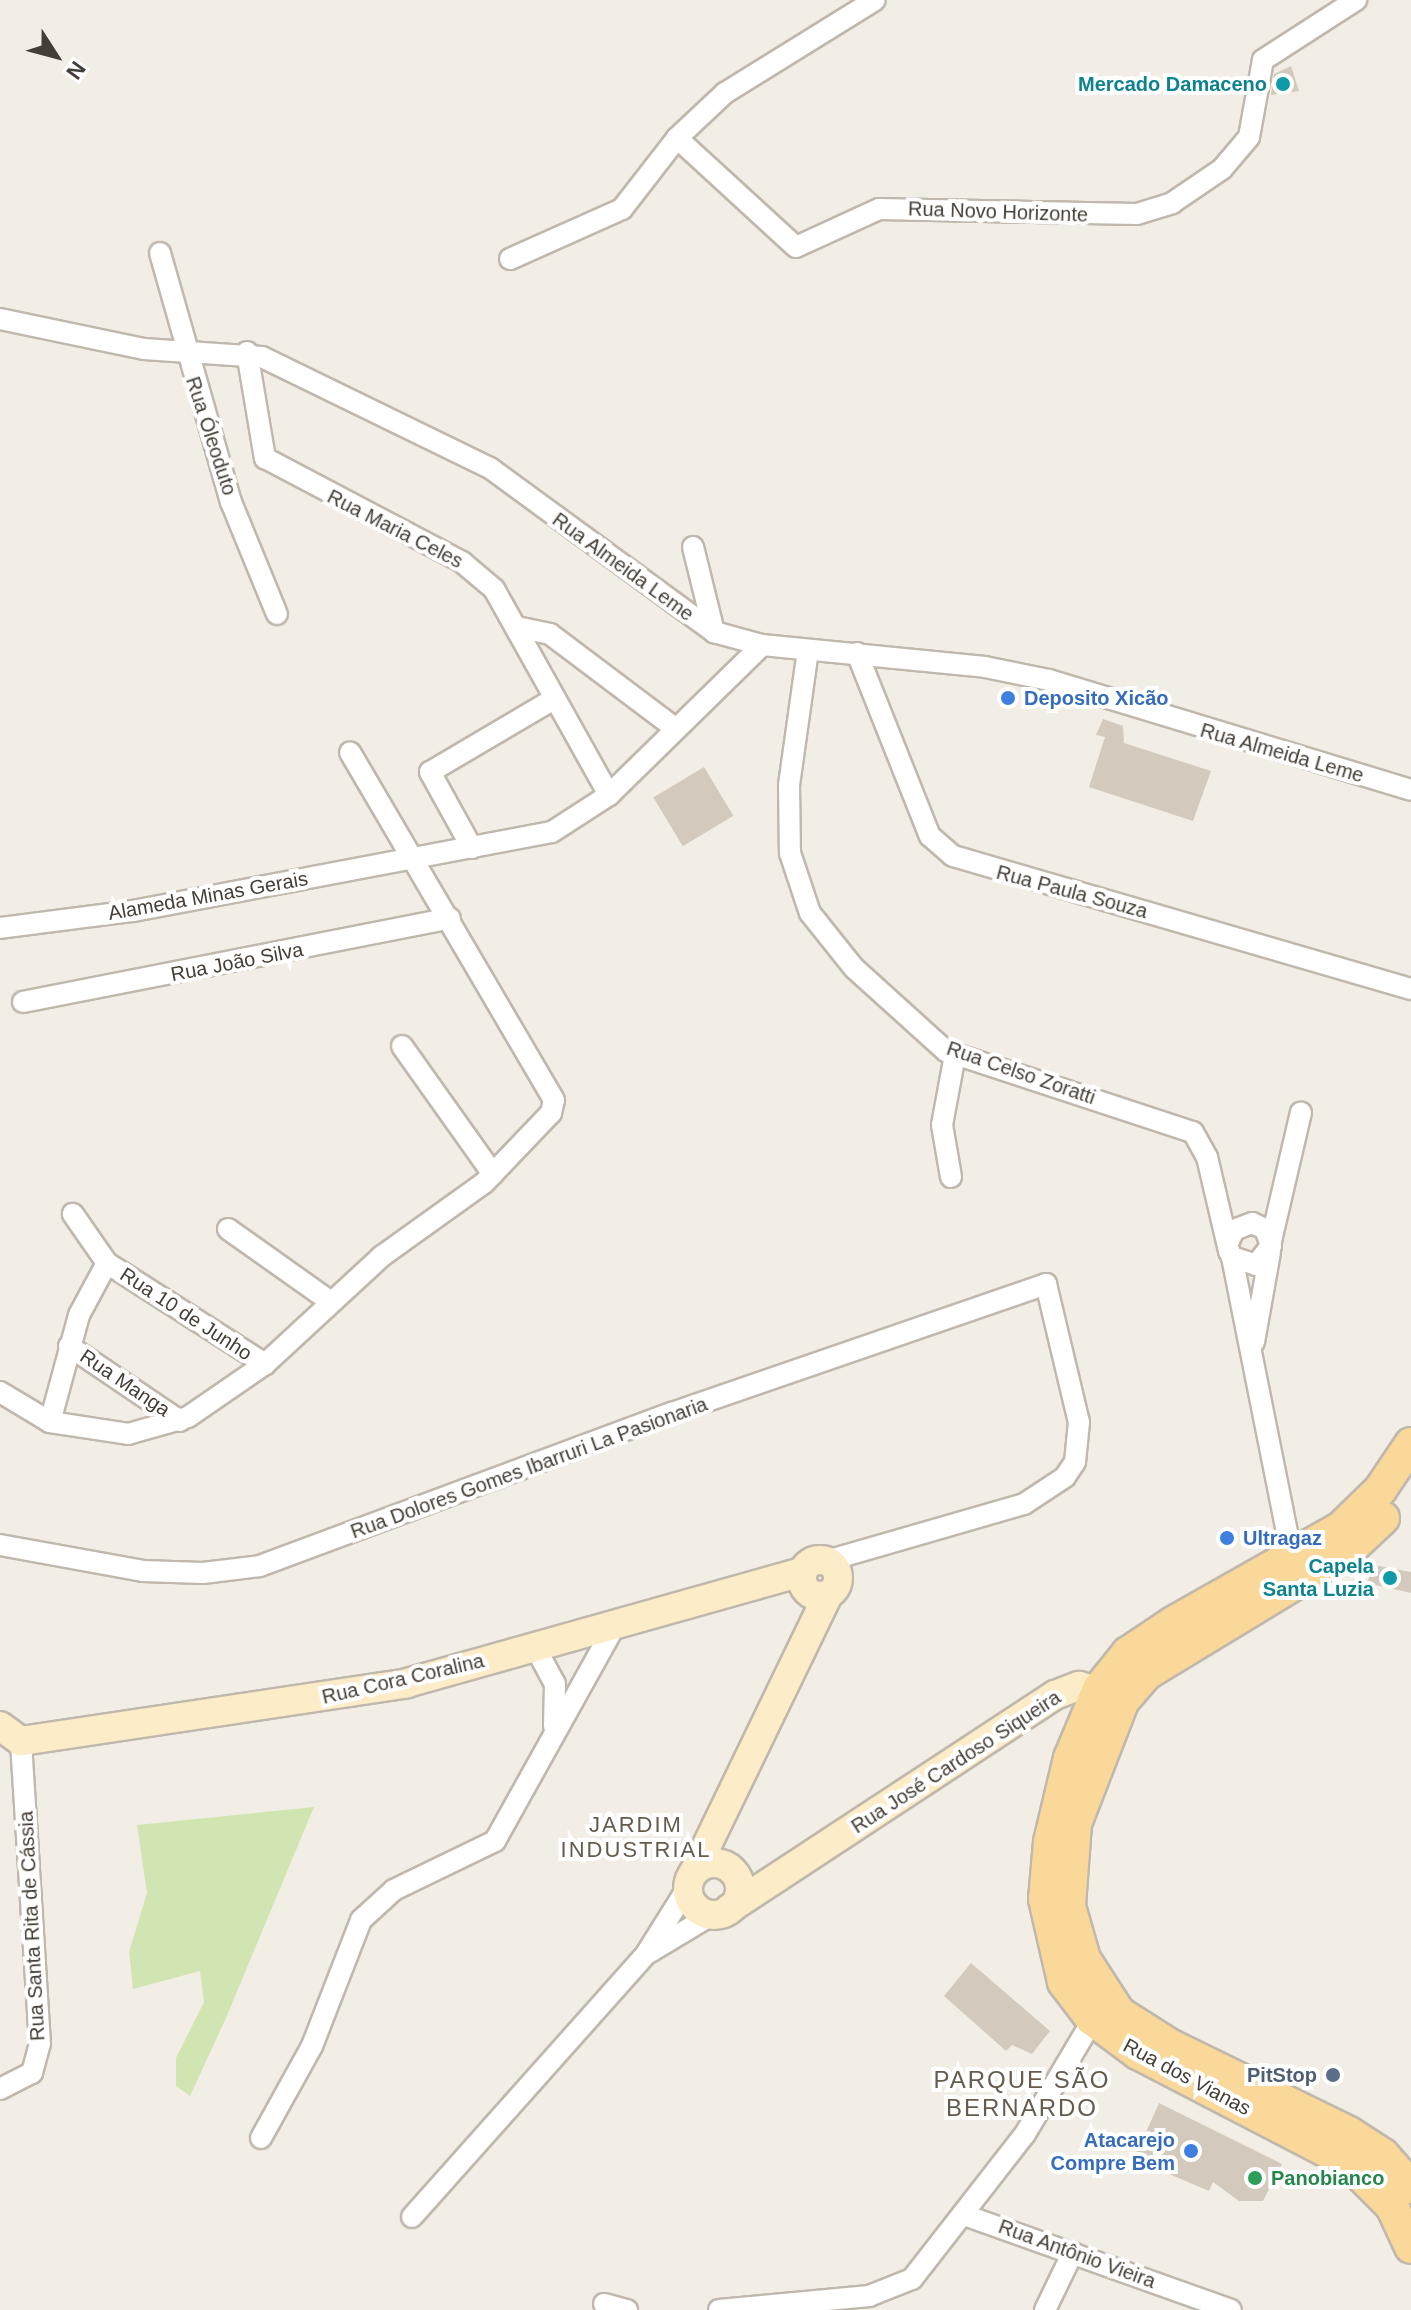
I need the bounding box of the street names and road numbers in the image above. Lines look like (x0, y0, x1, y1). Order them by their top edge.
street label: Rua Novo Horizonte (908, 197, 1088, 227)
street label: Rua Óleoduto (181, 374, 241, 498)
street label: Rua Maria Celes (323, 484, 467, 574)
street label: Rua Almeida Leme (547, 507, 699, 627)
street label: Rua Almeida Leme (1197, 718, 1367, 788)
street label: Rua Paula Souza (994, 860, 1150, 924)
street label: Alameda Minas Gerais (106, 867, 310, 925)
street label: Rua João Silva (169, 937, 305, 987)
street label: Rua Celso Zoratti (944, 1036, 1098, 1110)
street label: Rua 10 de Junho (116, 1262, 256, 1366)
street label: Rua Manga (75, 1344, 175, 1422)
street label: Rua Dolores Gomes Ibarruri La Pasionaria (347, 1392, 711, 1544)
street label: Rua Cora Coralina (320, 1649, 486, 1709)
street label: Rua José Cardoso Siqueira (847, 1685, 1065, 1839)
street label: Rua Santa Rita de Cássia (14, 1810, 50, 2042)
street label: Rua dos Vianas (1119, 2033, 1255, 2121)
street label: Rua Antônio Vieira (995, 2214, 1159, 2294)

